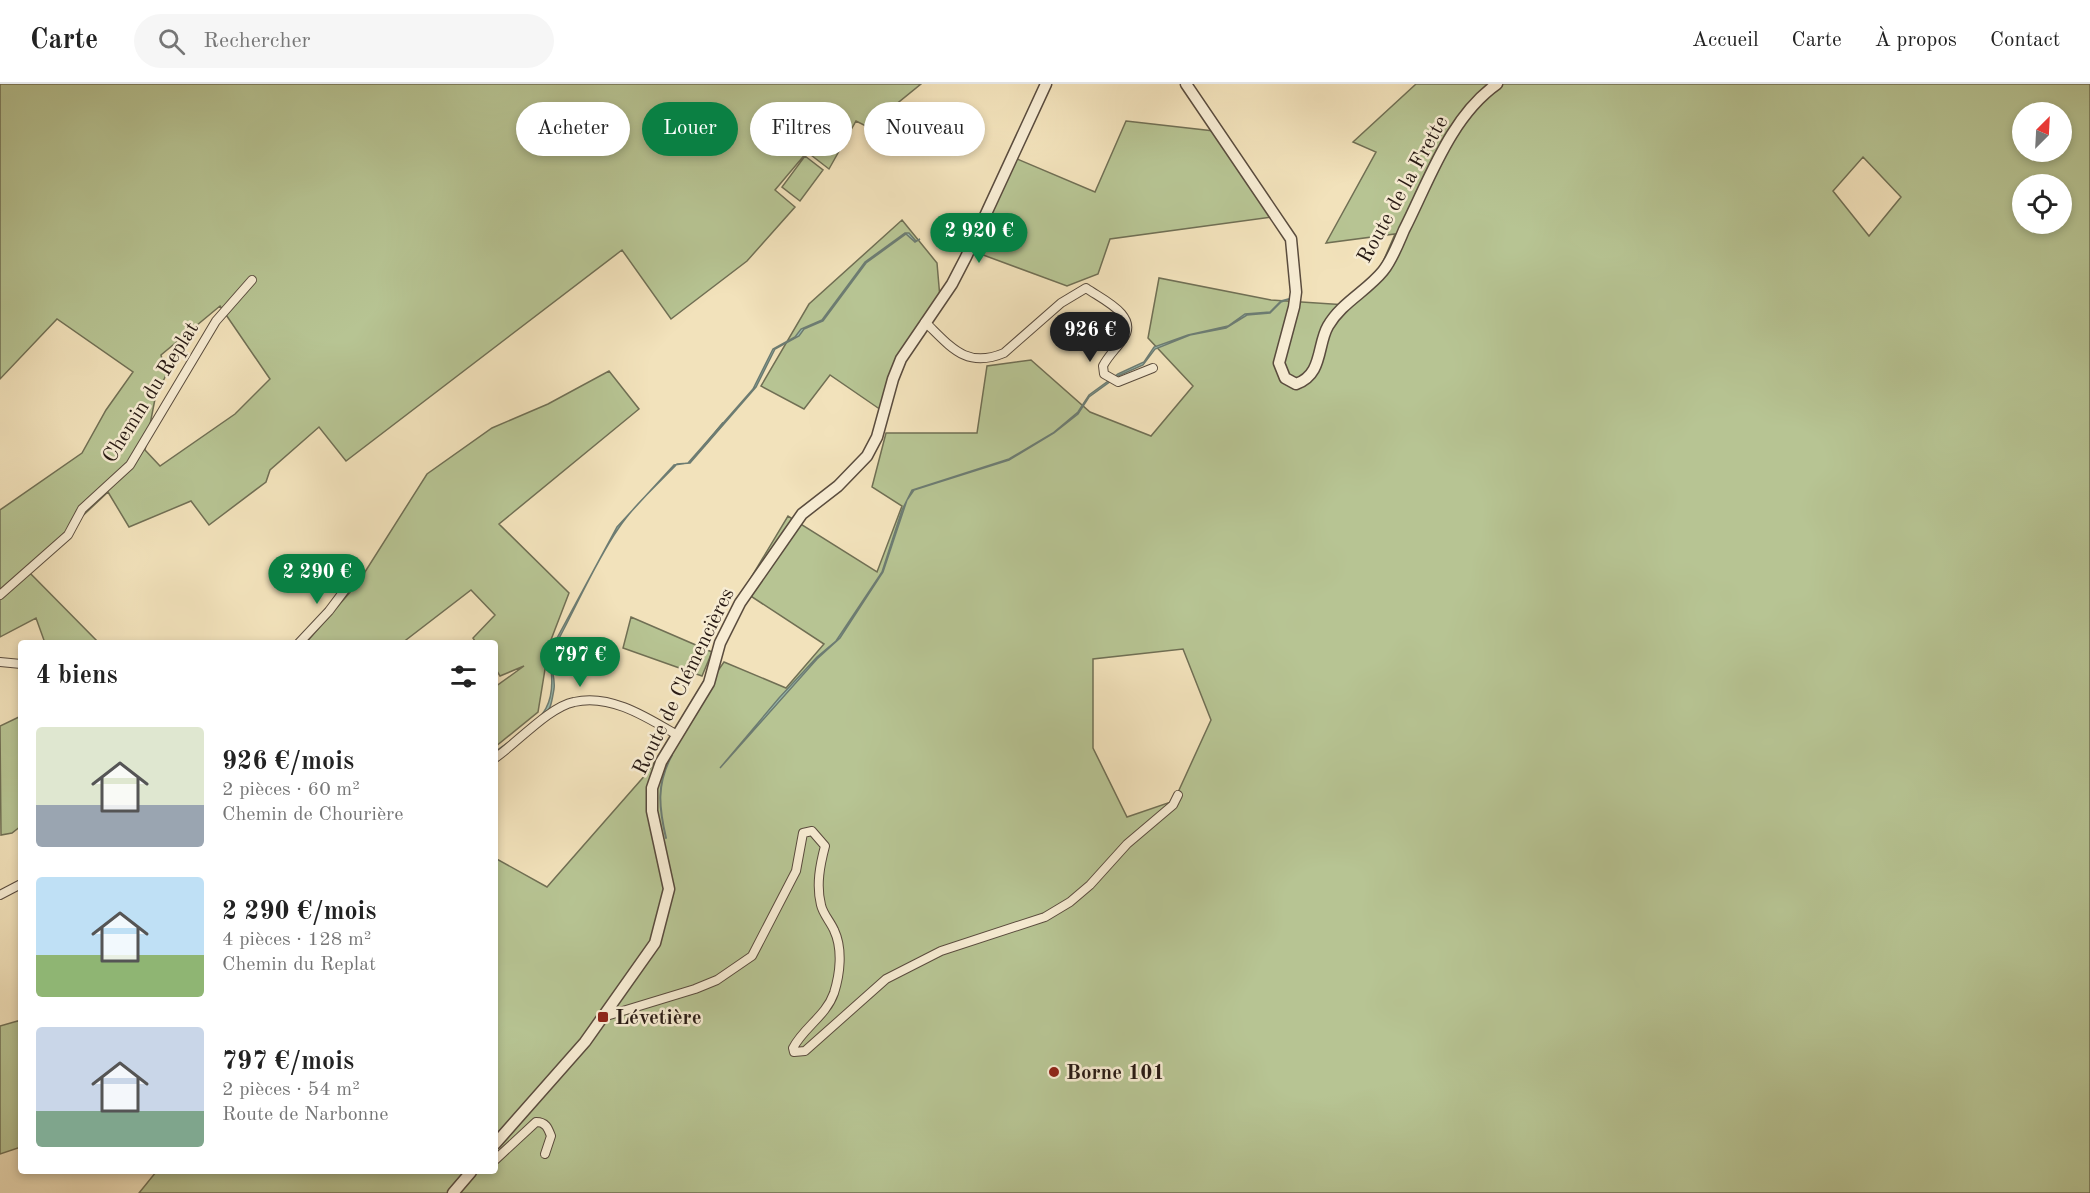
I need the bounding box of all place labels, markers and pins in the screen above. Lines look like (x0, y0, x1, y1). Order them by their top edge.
pin: 2 920 € (924, 213, 1034, 264)
pin: 926 € (1048, 312, 1132, 363)
pin: 2 290 € (262, 554, 372, 605)
pin: 797 € (538, 637, 622, 688)
place label: Lévetière (615, 1008, 702, 1029)
marker: Lévetière (596, 1010, 610, 1024)
place label: Borne 101 (1066, 1063, 1165, 1084)
marker: Borne 101 (1047, 1065, 1061, 1079)

